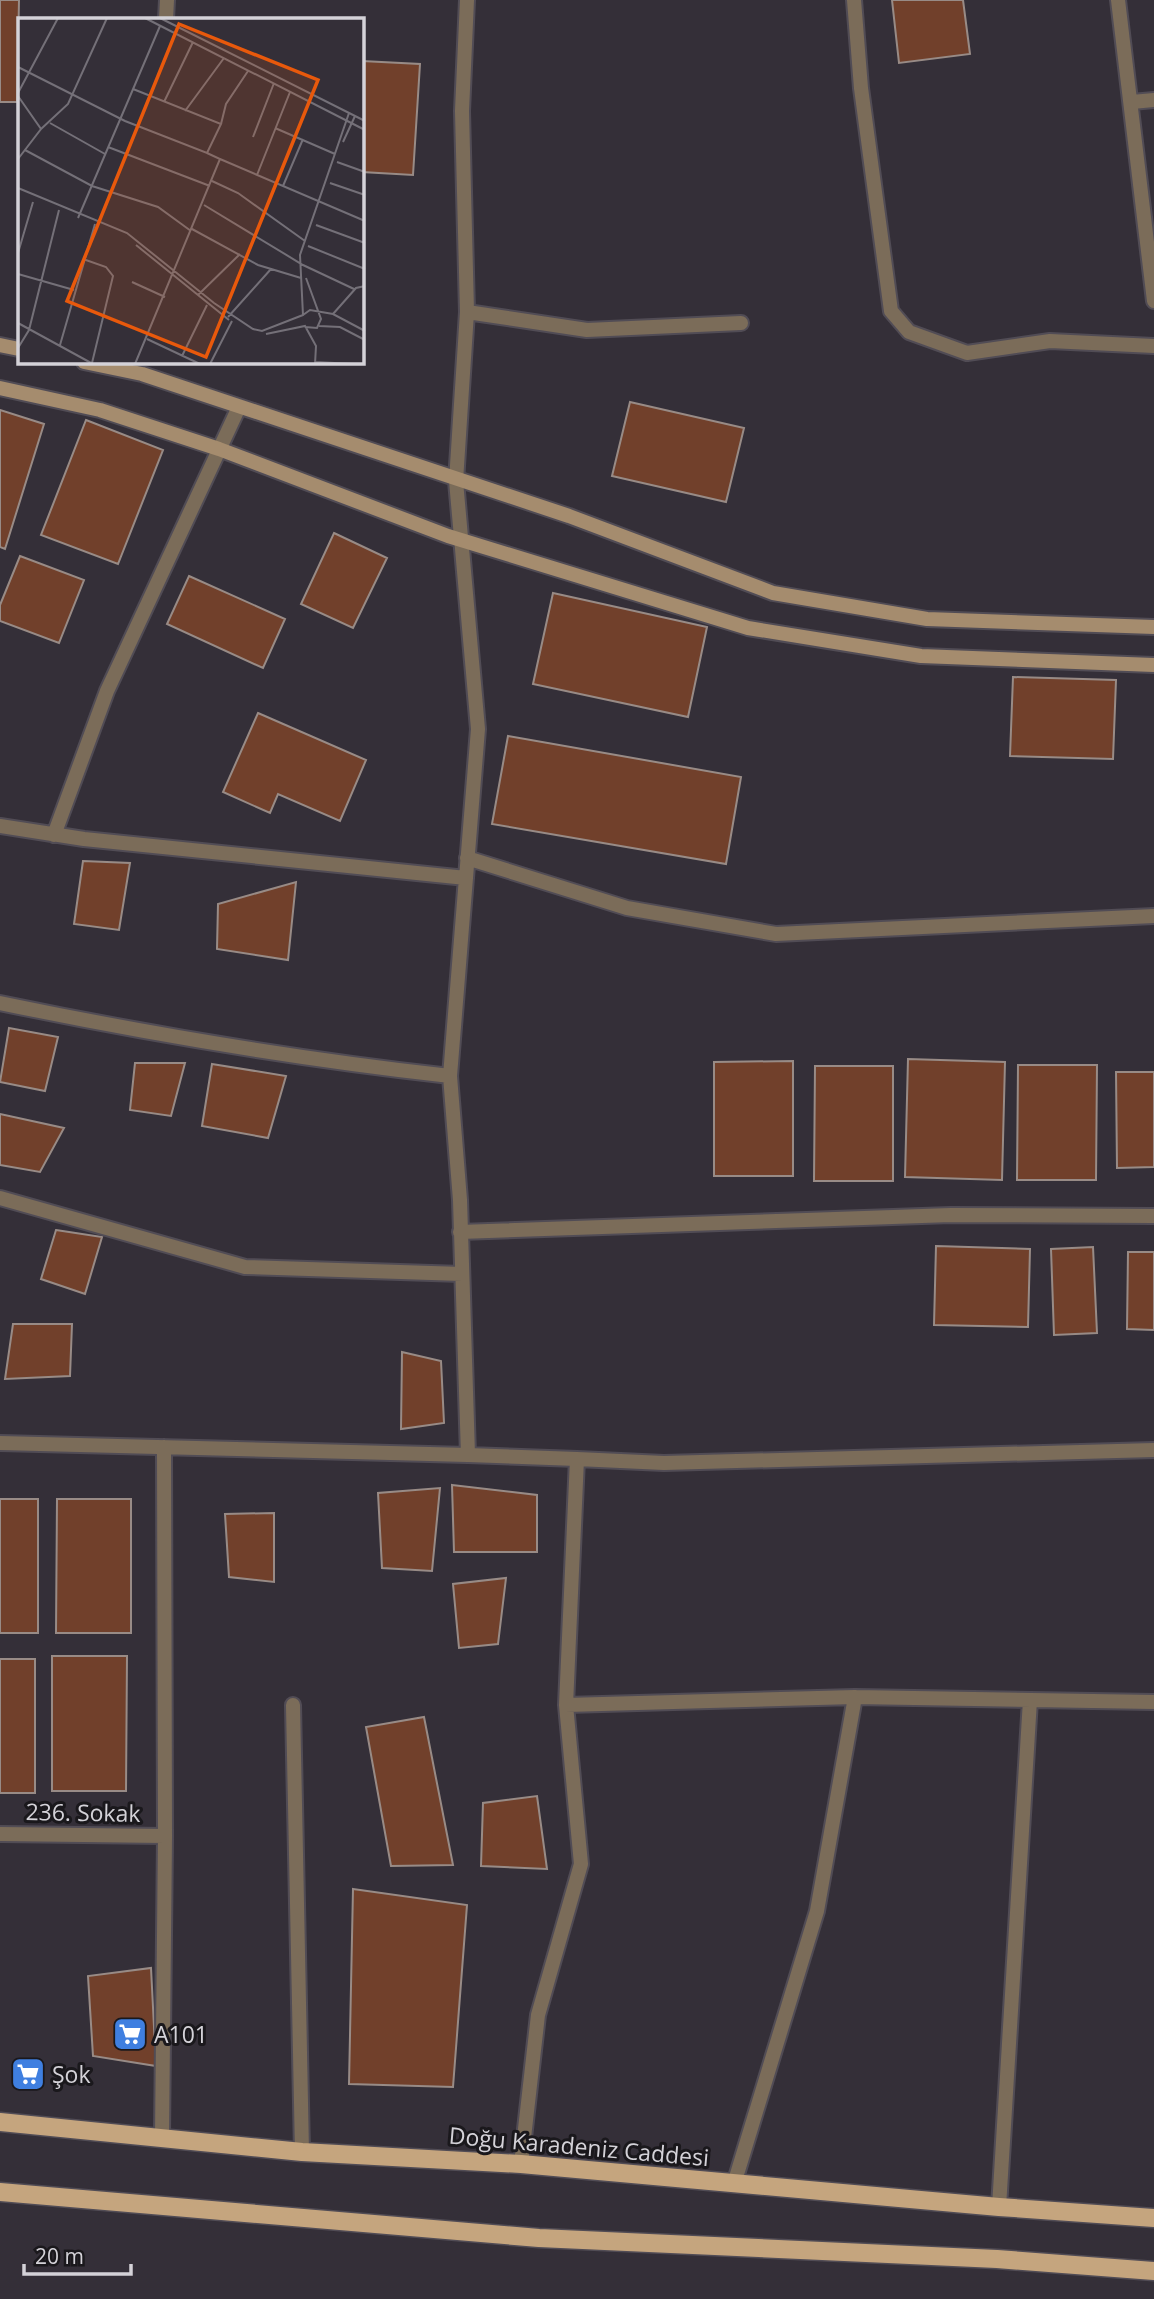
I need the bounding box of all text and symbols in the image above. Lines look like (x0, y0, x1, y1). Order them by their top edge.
inset map (18, 18, 364, 364)
street label: 236. Sokak (25, 1795, 141, 1829)
supermarket icon: A101 (111, 2015, 149, 2053)
place label: A101 (154, 2018, 208, 2050)
supermarket icon: Şok (9, 2055, 47, 2093)
place label: Şok (52, 2058, 91, 2090)
street label: Doğu Karadeniz Caddesi (448, 2119, 710, 2173)
scale bar (24, 2232, 131, 2276)
text: 20 m (35, 2242, 84, 2270)

